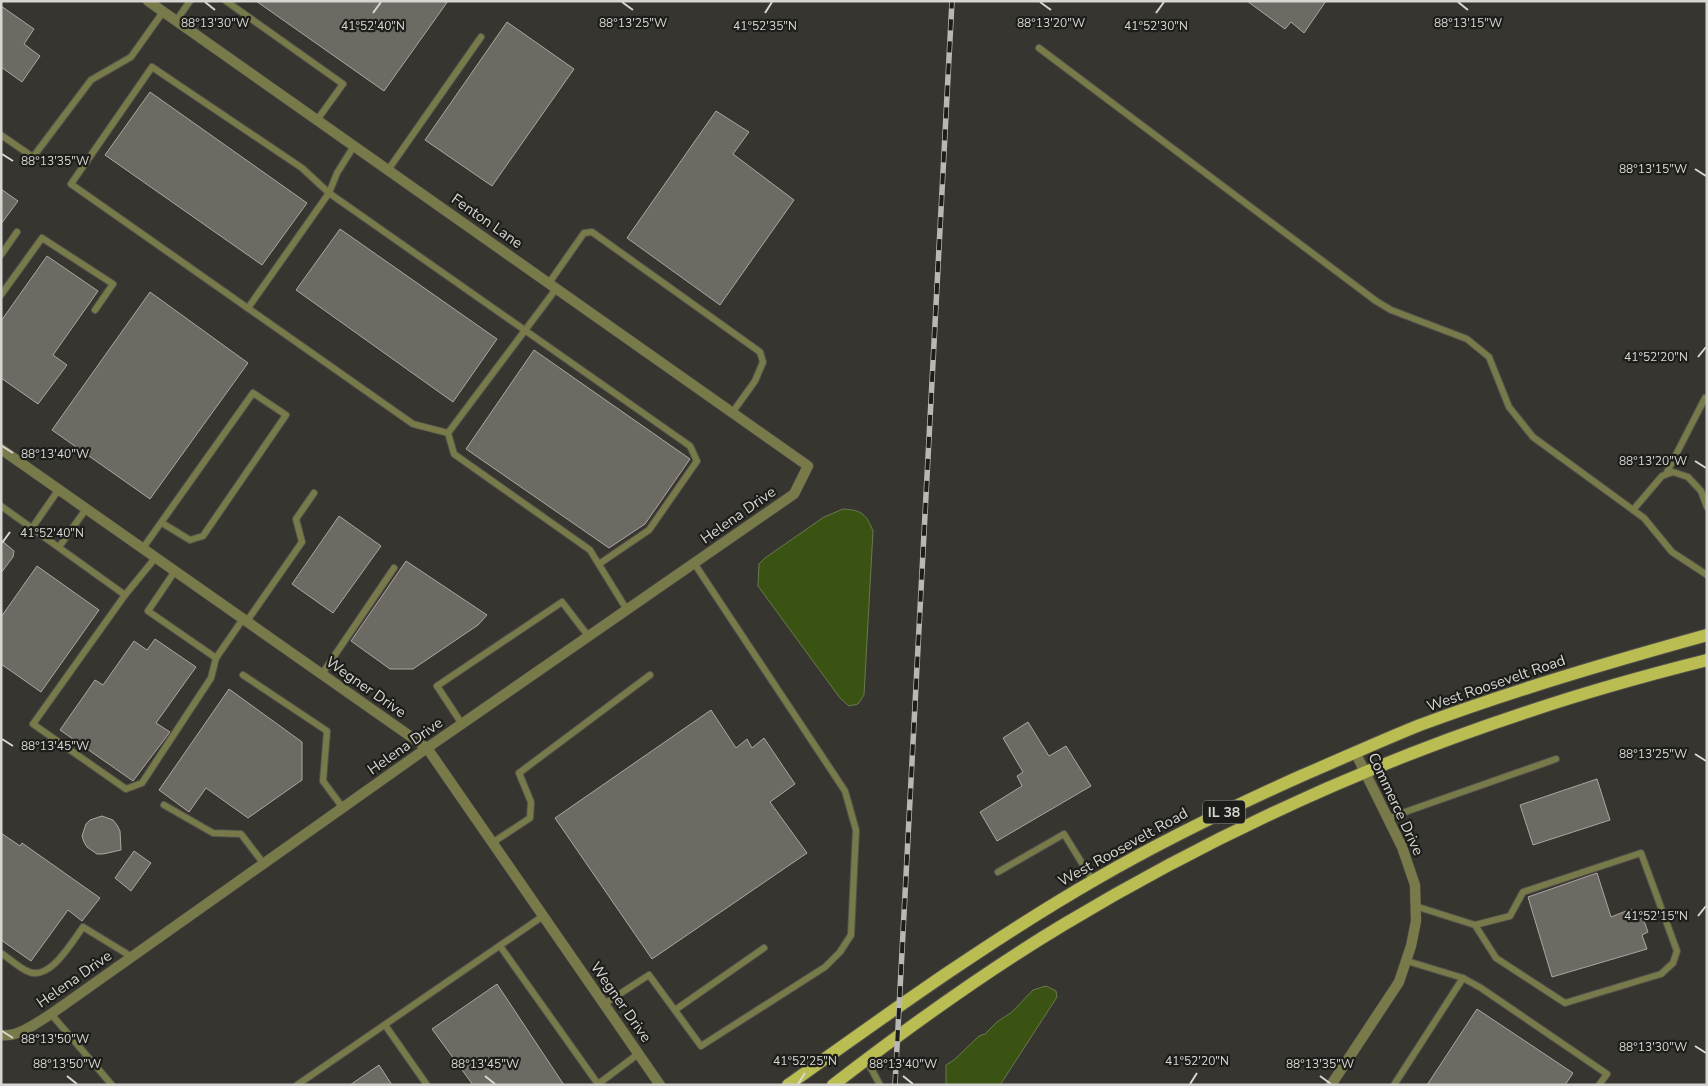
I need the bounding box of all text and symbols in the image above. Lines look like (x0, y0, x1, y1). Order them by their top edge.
text: 88°13'30"W (181, 15, 249, 31)
text: 88°13'25"W (599, 15, 667, 31)
text: 88°13'20"W (1017, 15, 1085, 31)
text: 88°13'15"W (1434, 15, 1502, 31)
text: 41°52'40"N (341, 18, 405, 34)
text: 41°52'35"N (733, 18, 797, 34)
text: 41°52'30"N (1124, 18, 1188, 34)
text: 88°13'35"W (21, 153, 89, 169)
text: 88°13'15"W (1619, 161, 1687, 177)
street label: Fenton Lane (447, 189, 527, 253)
text: 41°52'20"N (1624, 349, 1688, 365)
text: 88°13'40"W (21, 446, 89, 462)
text: 88°13'20"W (1619, 453, 1687, 469)
street label: Helena Drive (696, 482, 780, 548)
text: 41°52'40"N (20, 525, 84, 541)
street label: West Roosevelt Road (1424, 650, 1568, 716)
street label: Wegner Drive (322, 652, 410, 722)
street label: Helena Drive (363, 713, 447, 779)
text: 88°13'45"W (21, 738, 89, 754)
text: 88°13'25"W (1619, 746, 1687, 762)
street label: Commerce Drive (1363, 749, 1429, 859)
road number: IL 38 (1203, 800, 1245, 824)
street label: West Roosevelt Road (1055, 803, 1191, 891)
text: 41°52'15"N (1624, 908, 1688, 924)
street label: Helena Drive (32, 946, 116, 1012)
street label: Wegner Drive (586, 958, 656, 1046)
text: 88°13'50"W (21, 1031, 89, 1047)
text: 88°13'30"W (1619, 1039, 1687, 1055)
text: 41°52'25"N (773, 1053, 837, 1069)
text: 41°52'20"N (1165, 1053, 1229, 1069)
text: 88°13'50"W (33, 1056, 101, 1072)
text: 88°13'45"W (451, 1056, 519, 1072)
text: 88°13'40"W (869, 1056, 937, 1072)
text: 88°13'35"W (1286, 1056, 1354, 1072)

